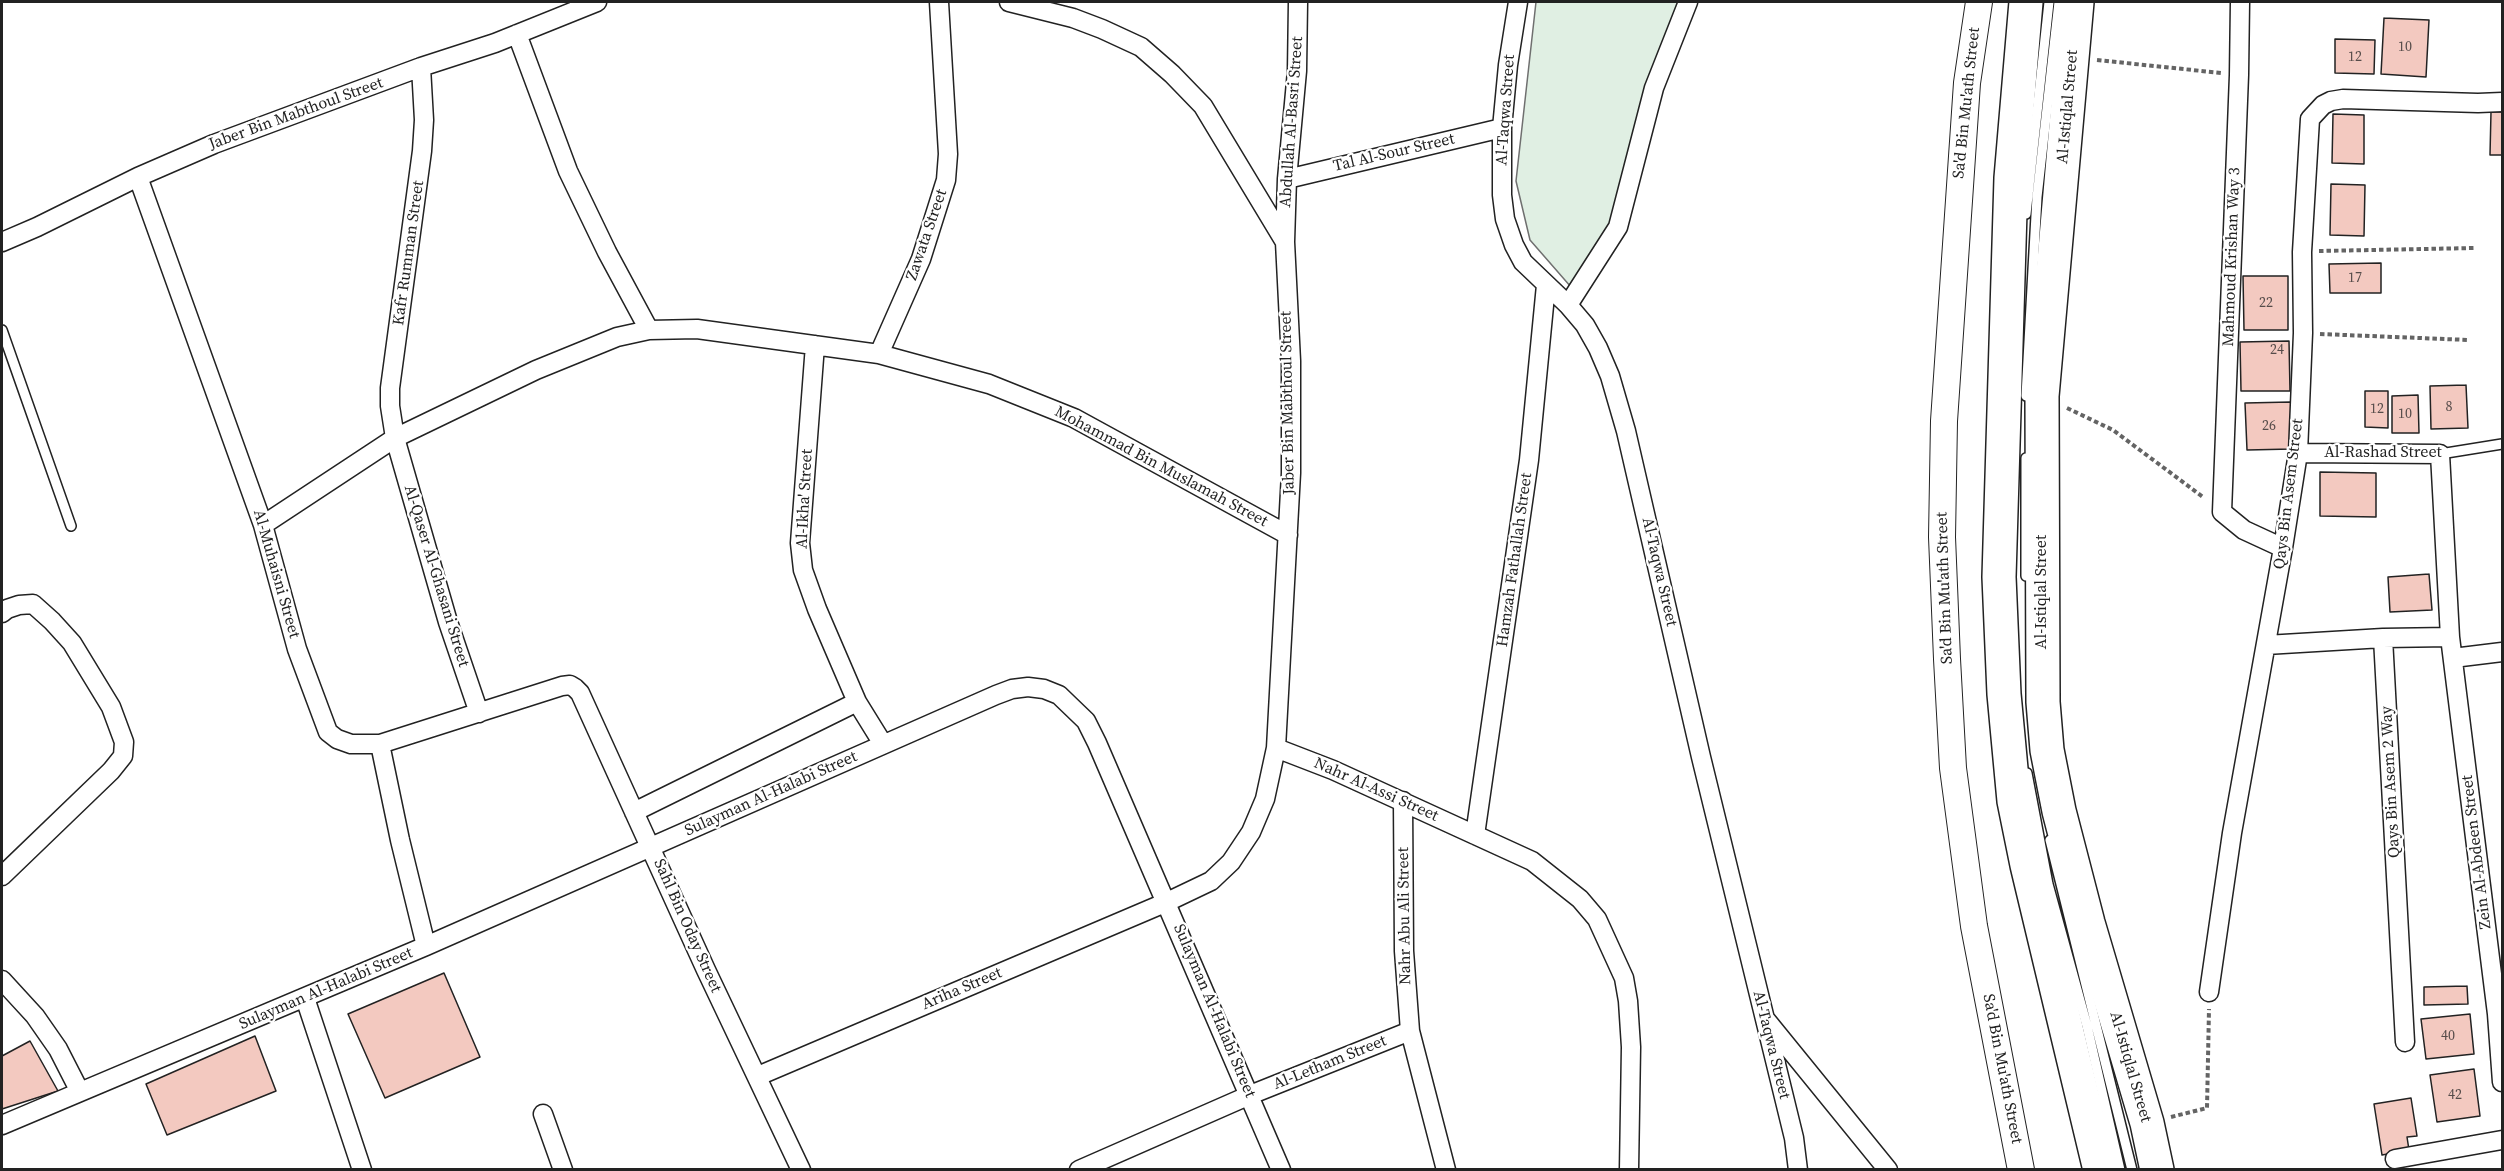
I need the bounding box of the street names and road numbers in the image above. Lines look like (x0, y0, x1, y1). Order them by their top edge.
street label: Sa'd Bin Mu'ath Street (1950, 26, 1984, 180)
street label: Abdullah Al-Basri Street (1276, 36, 1308, 208)
street label: Al-Istiqlal Street (2053, 49, 2083, 165)
street label: Al-Taqwa Street (1493, 54, 1519, 166)
street label: Jaber Bin Mabthoul Street (206, 74, 386, 154)
street label: Tal Al-Sour Street (1331, 130, 1457, 176)
street label: Mahmoud Krishan Way 3 (2219, 167, 2245, 347)
street label: Kafr Rumman Street (389, 179, 429, 327)
street label: Zawata Street (902, 187, 952, 283)
street label: Jaber Bin Mabthoul Street (1277, 311, 1299, 495)
street label: Mohammad Bin Muslamah Street (1051, 403, 1271, 531)
street label: Qays Bin Asem Street (2270, 418, 2308, 570)
street label: Al-Rashad Street (2324, 443, 2442, 463)
street label: Al-Ikha' Street (793, 449, 817, 549)
street label: Hamzah Fathallah Street (1493, 472, 1537, 648)
street label: Al-Qaser Al-Ghasani Street (399, 483, 473, 669)
street label: Al-Muhaisni Street (248, 508, 304, 640)
street label: Sa'd Bin Mu'ath Street (1933, 512, 1957, 664)
street label: Al-Taqwa Street (1637, 516, 1681, 628)
street label: Al-Istiqlal Street (2032, 535, 2052, 649)
street label: Qays Bin Asem 2 Way (2377, 705, 2405, 859)
street label: Sulayman Al-Halabi Street (682, 747, 860, 841)
street label: Nahr Al-Assi Street (1311, 754, 1441, 826)
street label: Zein Al-Abdeen Street (2458, 774, 2496, 930)
street label: Nahr Abu Ali Street (1394, 847, 1416, 985)
street label: Sahl Bin Oday Street (649, 856, 725, 996)
street label: Sulayman Al-Halabi Street (1169, 921, 1259, 1101)
street label: Sulayman Al-Halabi Street (236, 944, 416, 1034)
street label: Ariha Street (919, 964, 1005, 1014)
street label: Al-Taqwa Street (1748, 989, 1794, 1101)
street label: Sa'd Bin Mu'ath Street (1978, 992, 2026, 1146)
street label: Al-Istiqlal Street (2105, 1009, 2155, 1125)
street label: Al-Letham Street (1271, 1032, 1389, 1094)

